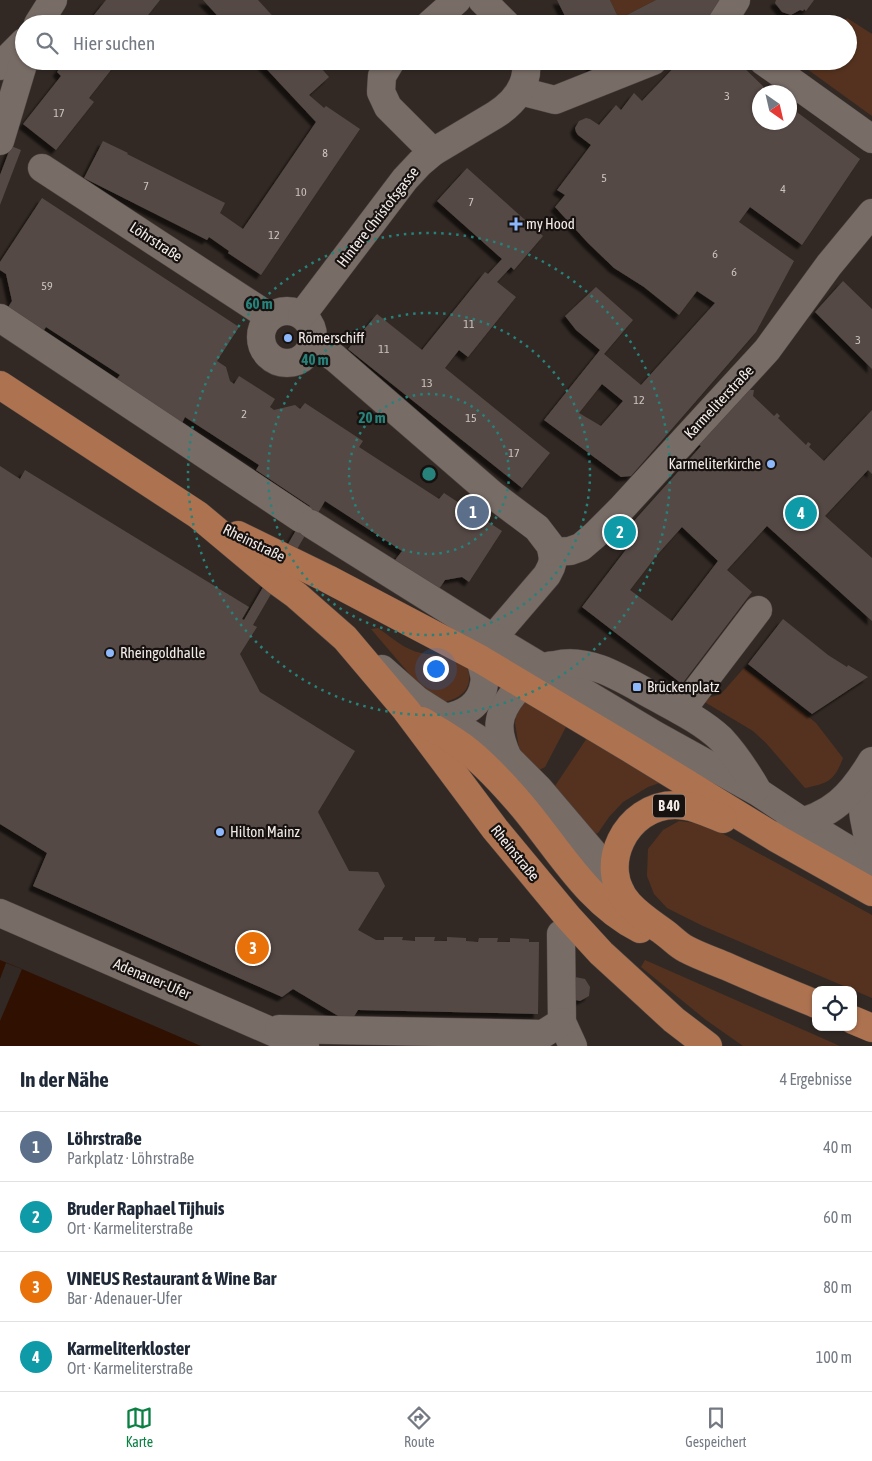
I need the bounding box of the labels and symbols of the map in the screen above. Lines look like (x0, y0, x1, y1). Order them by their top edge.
north arrow (752, 85, 797, 130)
house number: 3 (724, 89, 730, 103)
house number: 17 (53, 106, 65, 120)
house number: 8 (322, 146, 328, 160)
street label: Hintere Christofsgasse (333, 163, 422, 270)
house number: 5 (601, 171, 607, 185)
house number: 7 (143, 179, 149, 193)
house number: 4 (780, 182, 786, 196)
house number: 10 (295, 185, 307, 199)
house number: 7 (468, 195, 474, 209)
place label: my Hood (526, 215, 575, 232)
street label: Löhrstraße (127, 218, 186, 265)
marker: my Hood (510, 218, 522, 230)
house number: 12 (268, 228, 280, 242)
house number: 6 (712, 247, 718, 261)
house number: 6 (731, 265, 737, 279)
house number: 59 (41, 279, 53, 293)
text: 60 m (246, 295, 273, 312)
house number: 11 (463, 317, 475, 331)
place label: Römerschiff (298, 329, 364, 346)
marker: Römerschiff (282, 332, 294, 344)
house number: 3 (855, 333, 861, 347)
house number: 11 (378, 342, 390, 356)
text: 40 m (301, 351, 329, 368)
street label: Karmeliterstraße (681, 362, 757, 442)
house number: 13 (421, 376, 433, 390)
house number: 12 (633, 393, 645, 407)
house number: 2 (241, 407, 247, 421)
text: 20 m (359, 409, 386, 426)
house number: 15 (465, 411, 477, 425)
house number: 17 (508, 446, 520, 460)
place label: Karmeliterkirche (668, 455, 761, 472)
marker: Karmeliterkirche (765, 458, 777, 470)
centre of rings (420, 465, 438, 483)
pin: 1 (457, 493, 489, 531)
pin: 4 (785, 494, 817, 532)
pin: 2 (604, 513, 636, 551)
street label: Rheinstraße (220, 520, 288, 565)
place label: Rheingoldhalle (120, 644, 205, 661)
marker: Rheingoldhalle (104, 647, 116, 659)
your location (423, 656, 449, 682)
place label: Brückenplatz (647, 678, 720, 695)
marker: Brückenplatz (631, 681, 643, 693)
road number: B 40 (653, 794, 685, 818)
street label: Rheinstraße (488, 821, 543, 884)
place label: Hilton Mainz (230, 823, 300, 840)
marker: Hilton Mainz (214, 826, 226, 838)
pin: 3 (237, 929, 269, 967)
street label: Adenauer-Ufer (111, 955, 194, 1003)

